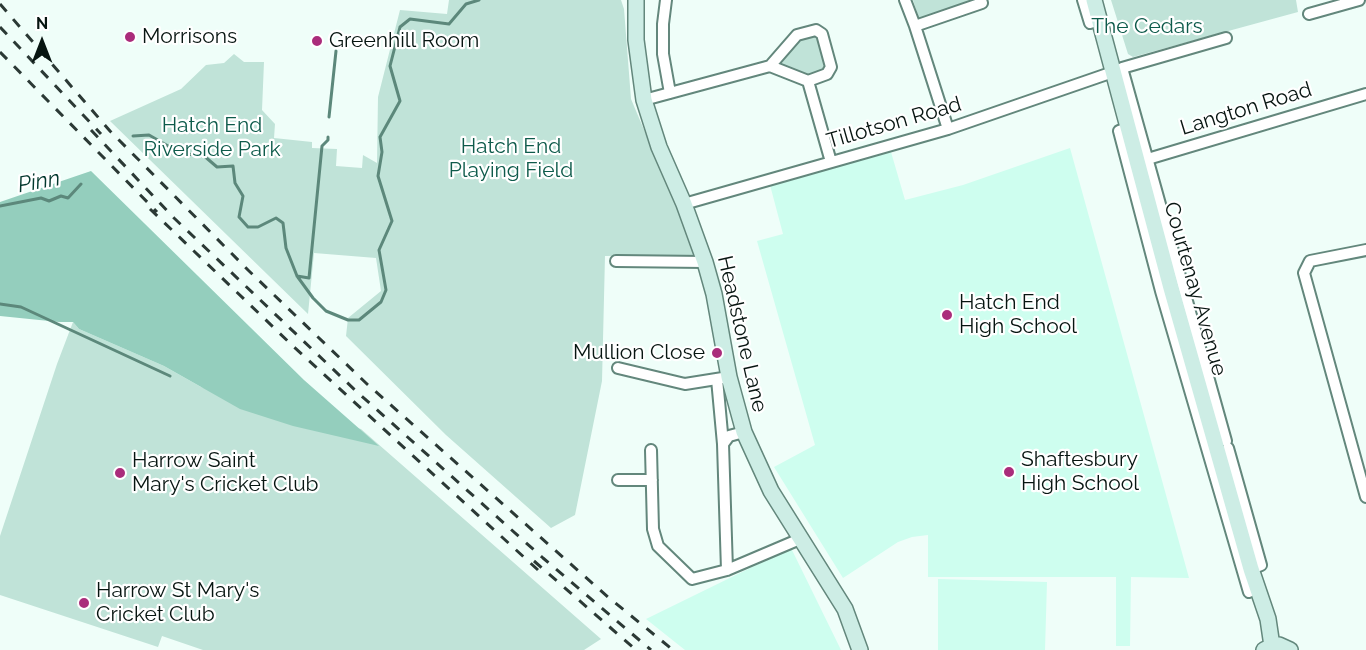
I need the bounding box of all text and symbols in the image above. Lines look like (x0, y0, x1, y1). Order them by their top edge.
north arrow (12, 12, 72, 72)
text: N (36, 14, 48, 33)
park label: The Cedars (1091, 14, 1203, 40)
place label: Morrisons (142, 24, 237, 50)
place label: Greenhill Room (329, 28, 479, 54)
marker: Morrisons (123, 30, 137, 44)
marker: Greenhill Room (310, 34, 324, 48)
street label: Langton Road (1177, 77, 1315, 141)
street label: Tillotson Road (824, 92, 964, 154)
park label: Hatch End Riverside Park (143, 113, 281, 163)
park label: Hatch End Playing Field (449, 134, 573, 184)
water label: Pinn (16, 165, 62, 199)
street label: Courtenay Avenue (1158, 199, 1232, 379)
street label: Headstone Lane (712, 253, 772, 415)
place label: Hatch End High School (959, 290, 1077, 340)
marker: Hatch End High School (940, 308, 954, 322)
place label: Mullion Close (573, 340, 705, 366)
marker: Mullion Close (710, 346, 724, 360)
place label: Shaftesbury High School (1021, 447, 1139, 497)
place label: Harrow Saint Mary's Cricket Club (132, 448, 319, 498)
marker: Shaftesbury High School (1002, 465, 1016, 479)
marker: Harrow Saint Mary's Cricket Club (113, 466, 127, 480)
place label: Harrow St Mary's Cricket Club (96, 578, 259, 628)
marker: Harrow St Mary's Cricket Club (77, 596, 91, 610)

